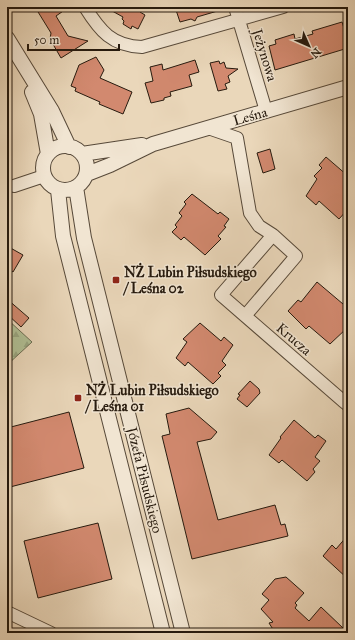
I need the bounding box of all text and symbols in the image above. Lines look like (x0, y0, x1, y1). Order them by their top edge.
street label: Jeżynowa (247, 25, 281, 84)
scale bar (28, 26, 119, 52)
north arrow (289, 26, 329, 66)
text: 50 m (34, 33, 59, 47)
text: N (307, 45, 324, 61)
street label: Leśna (231, 103, 269, 129)
place label: NŻ Lubin Piłsudskiego / Leśna 02 (122, 262, 257, 297)
marker: NŻ Lubin Piłsudskiego / Leśna 02 (111, 275, 121, 285)
street label: Krucza (273, 320, 315, 359)
place label: NŻ Lubin Piłsudskiego / Leśna 01 (84, 380, 219, 415)
marker: NŻ Lubin Piłsudskiego / Leśna 01 (73, 393, 83, 403)
street label: Józefa Piłsudskiego (122, 423, 166, 535)

